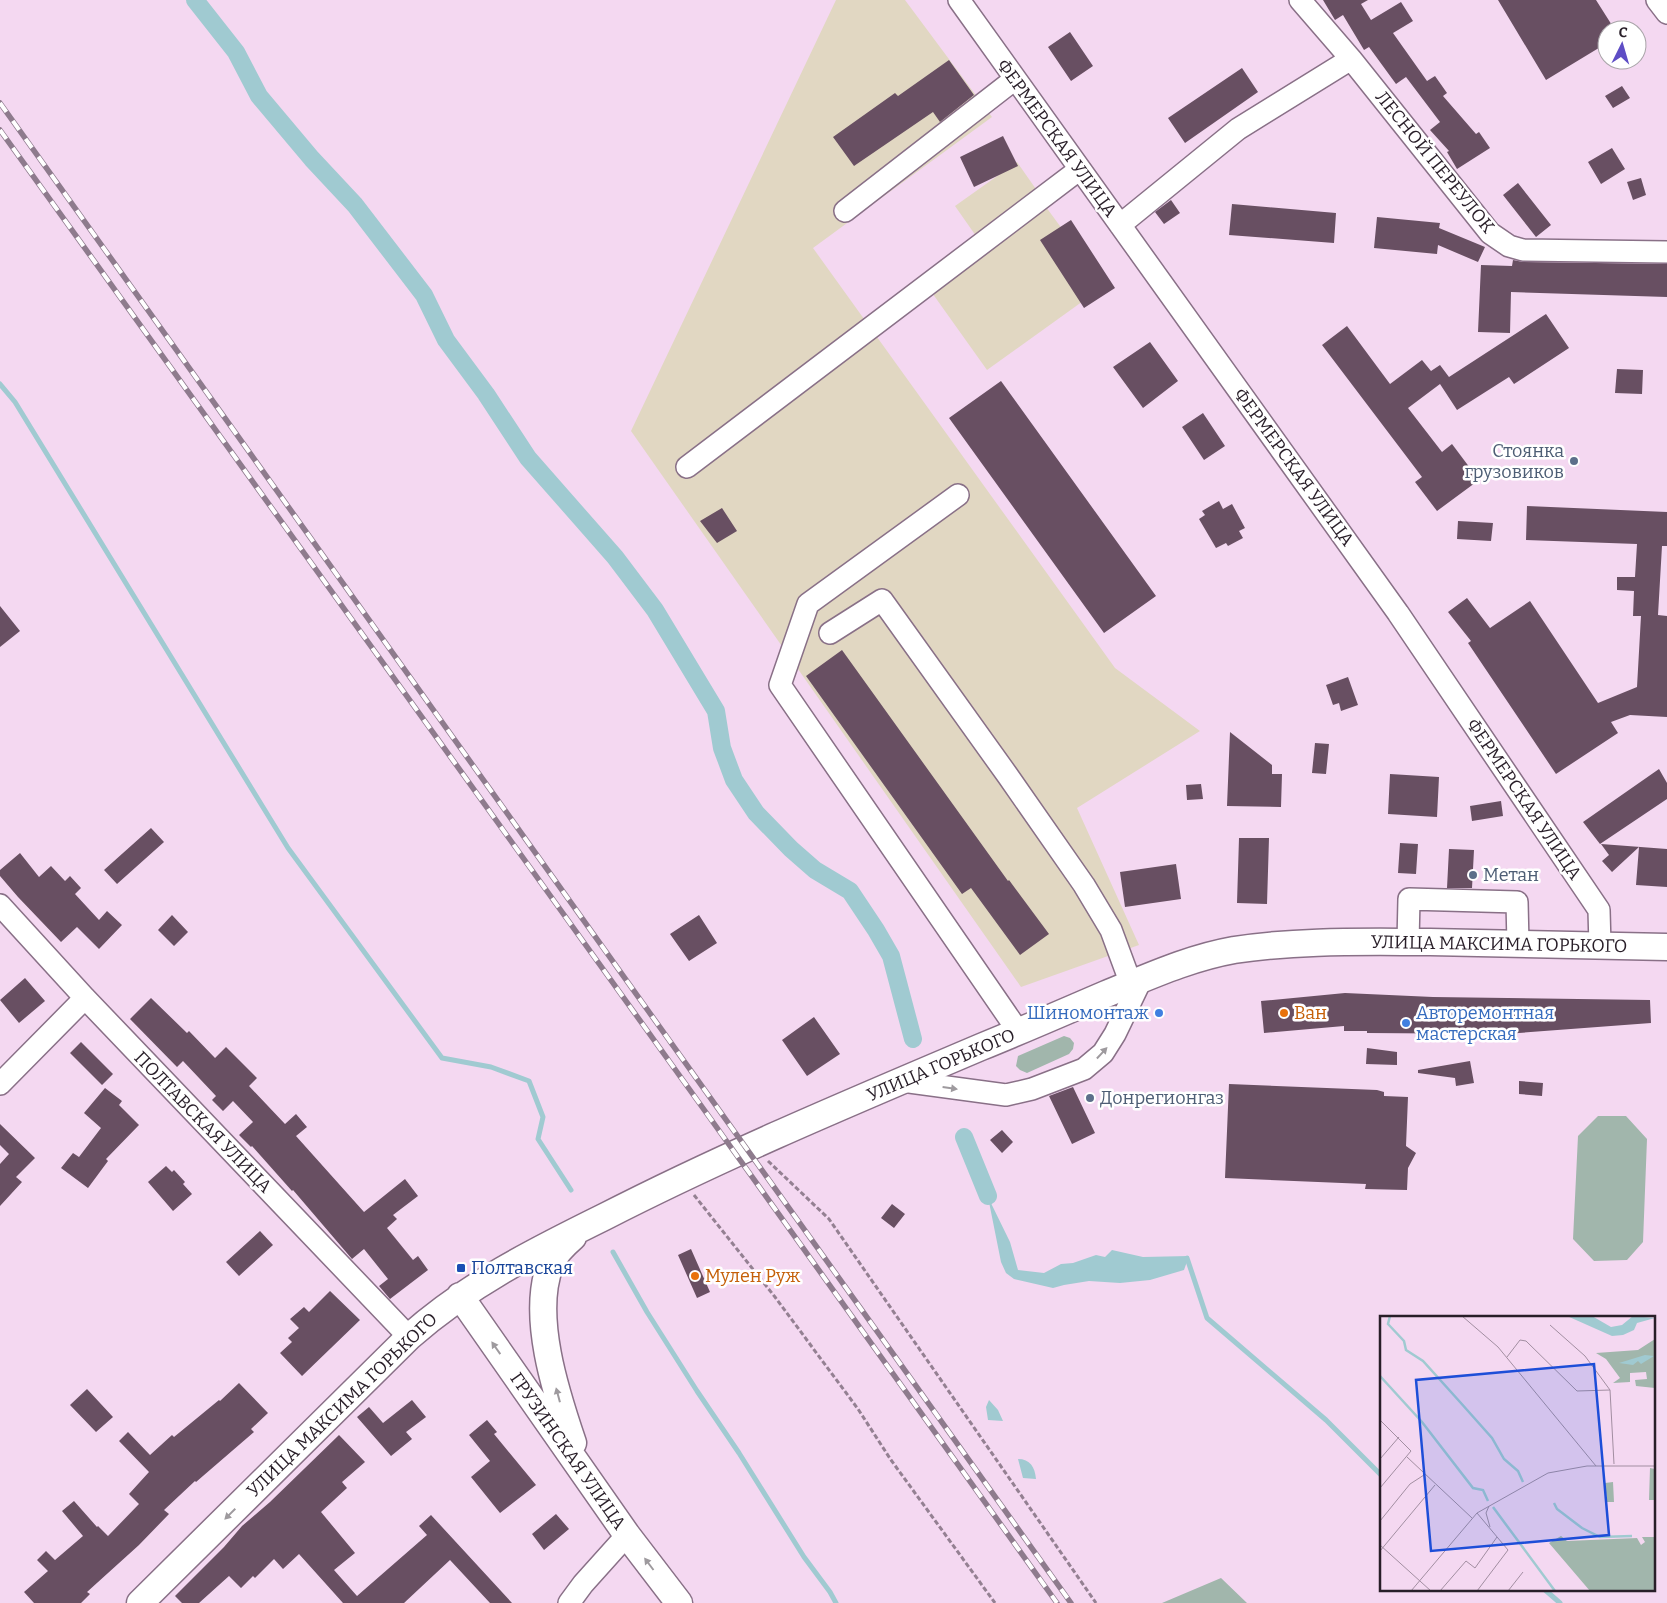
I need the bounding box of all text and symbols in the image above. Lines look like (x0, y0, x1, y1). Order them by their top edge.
north arrow (1597, 20, 1647, 70)
text: С (1618, 24, 1628, 41)
street label: ФЕРМЕРСКАЯ УЛИЦА (992, 55, 1122, 221)
street label: ЛЕСНОЙ ПЕРЕУЛОК (1371, 86, 1499, 238)
street label: ФЕРМЕРСКАЯ УЛИЦА (1229, 384, 1359, 550)
place label: Стоянка грузовиков (1464, 440, 1564, 483)
marker: Стоянка грузовиков (1568, 455, 1580, 467)
street label: ФЕРМЕРСКАЯ УЛИЦА (1462, 714, 1586, 884)
place label: Метан (1483, 864, 1539, 886)
marker: Метан (1467, 869, 1479, 881)
street label: УЛИЦА МАКСИМА ГОРЬКОГО (1371, 931, 1627, 957)
place label: Шиномонтаж (1027, 1002, 1149, 1024)
place label: Ван (1294, 1002, 1327, 1024)
place label: Авторемонтная мастерская (1416, 1002, 1554, 1045)
marker: Шиномонтаж (1153, 1007, 1165, 1019)
marker: Ван (1278, 1007, 1290, 1019)
marker: Авторемонтная мастерская (1400, 1017, 1412, 1029)
street label: УЛИЦА ГОРЬКОГО (864, 1024, 1018, 1106)
street label: ПОЛТАВСКАЯ УЛИЦА (130, 1047, 277, 1198)
one-way arrow (1096, 1047, 1107, 1059)
one-way arrow (943, 1084, 959, 1092)
place label: Донрегионгаз (1100, 1087, 1224, 1109)
marker: Донрегионгаз (1084, 1092, 1096, 1104)
place label: Полтавская (471, 1257, 573, 1279)
marker: Полтавская (455, 1262, 467, 1274)
place label: Мулен Руж (705, 1265, 801, 1287)
marker: Мулен Руж (689, 1270, 701, 1282)
street label: УЛИЦА МАКСИМА ГОРЬКОГО (242, 1308, 442, 1502)
inset map (1380, 1316, 1654, 1590)
one-way arrow (491, 1342, 501, 1355)
street label: ГРУЗИНСКАЯ УЛИЦА (505, 1368, 631, 1534)
one-way arrow (553, 1387, 561, 1402)
one-way arrow (224, 1508, 236, 1520)
one-way arrow (644, 1558, 655, 1571)

